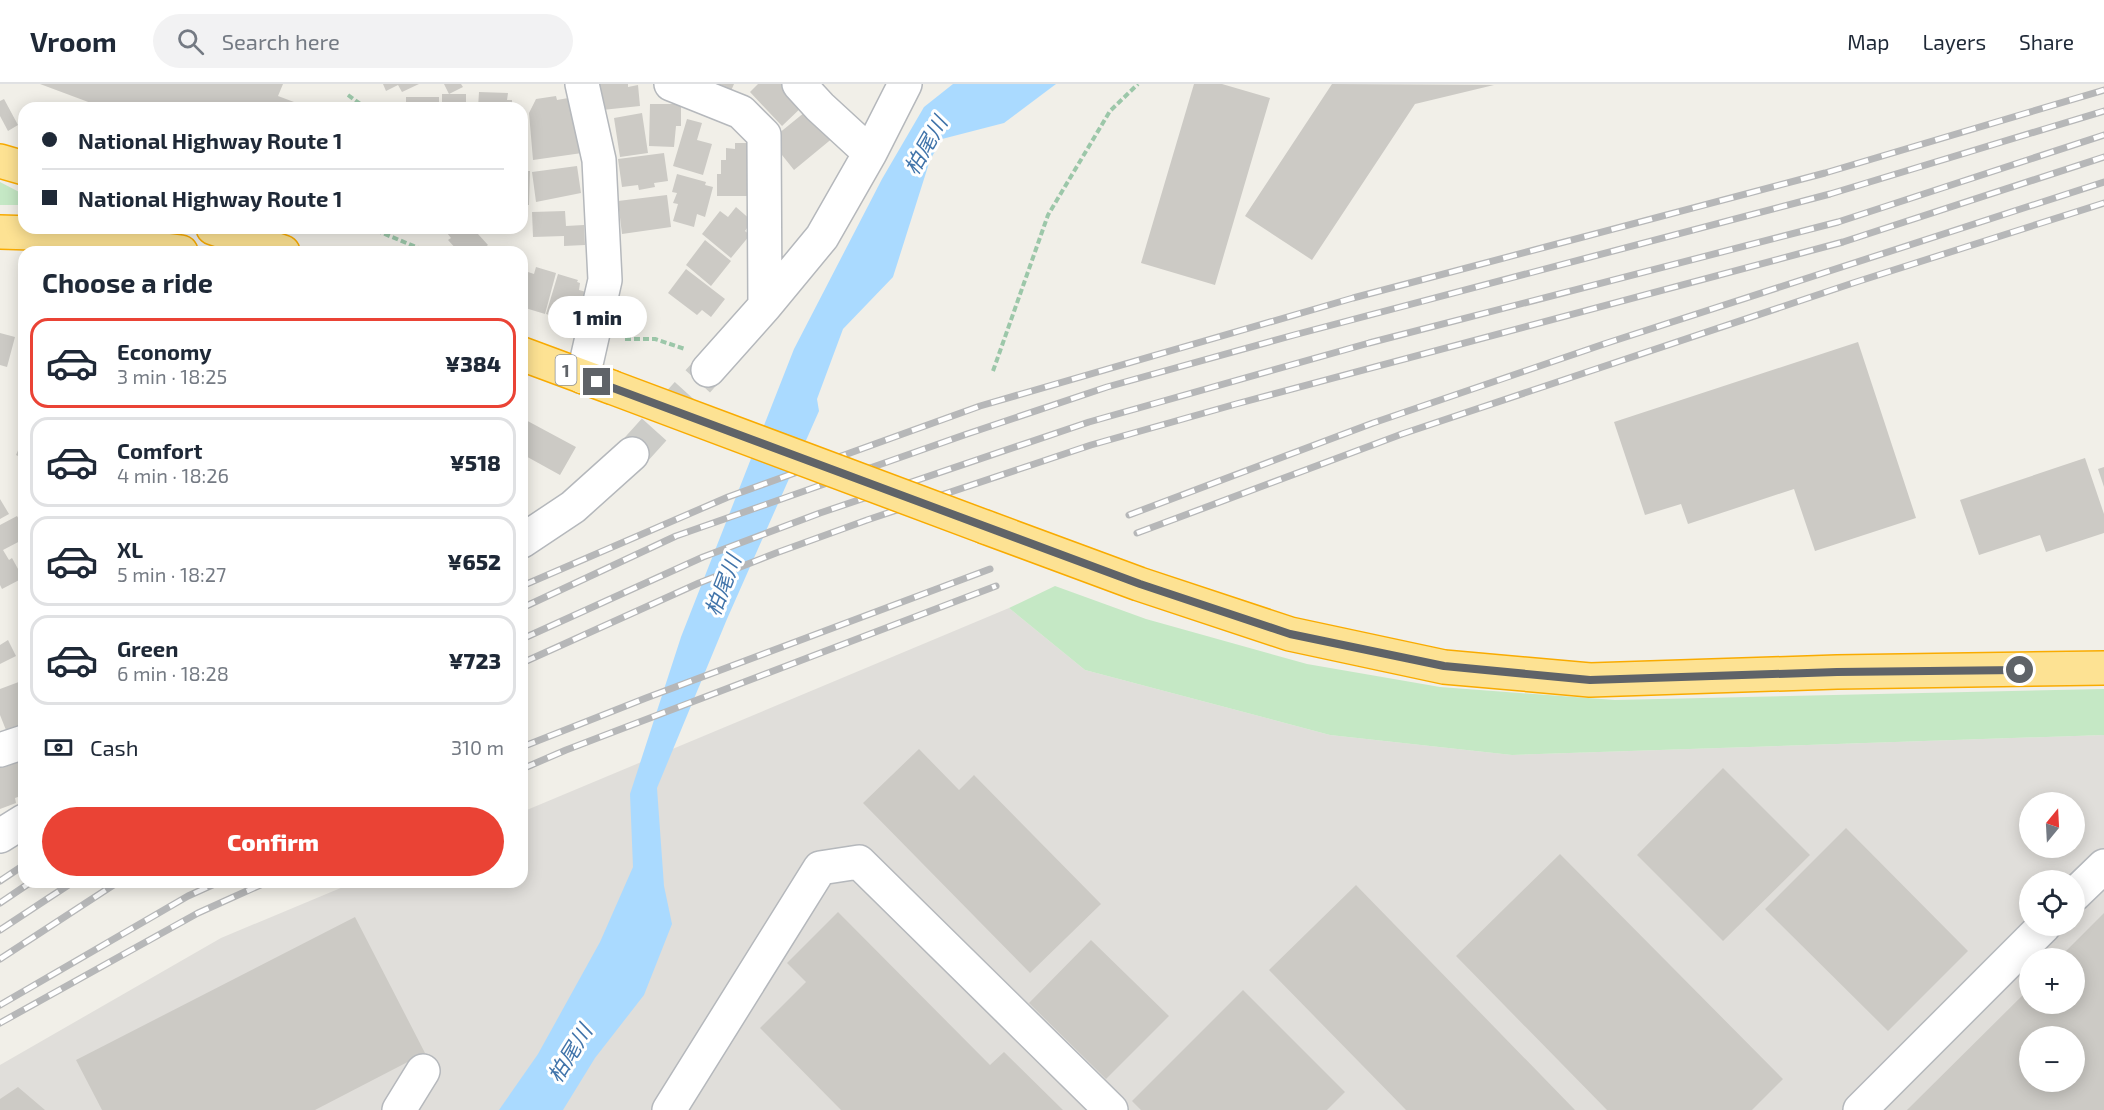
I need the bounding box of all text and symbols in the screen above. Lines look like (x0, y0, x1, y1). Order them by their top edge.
search box (153, 14, 573, 68)
text: Vroom (30, 24, 117, 58)
icon: search (174, 25, 207, 58)
text: Search here (222, 28, 340, 54)
text: Map (1847, 29, 1889, 54)
text: Layers (1922, 29, 1986, 54)
text: Share (2019, 29, 2074, 54)
water label: 柏尾川 (898, 110, 953, 179)
text: National Highway Route 1 (78, 127, 343, 153)
text: National Highway Route 1 (78, 185, 343, 211)
text: Choose a ride (42, 266, 213, 298)
callout: 1 min (548, 295, 646, 337)
text: 1 min (573, 305, 622, 329)
icon: car (45, 336, 99, 390)
text: Economy (117, 338, 212, 364)
text: ¥384 (445, 350, 501, 376)
road number: 1 (556, 355, 576, 385)
text: 3 min · 18:25 (117, 364, 227, 388)
route end (583, 368, 610, 395)
icon: car (45, 435, 99, 489)
text: Comfort (117, 437, 202, 463)
text: ¥518 (450, 449, 501, 475)
text: 4 min · 18:26 (117, 463, 229, 487)
icon: car (45, 534, 99, 588)
text: XL (117, 536, 143, 562)
text: ¥652 (447, 548, 501, 574)
water label: 柏尾川 (699, 549, 746, 619)
text: 5 min · 18:27 (117, 562, 226, 586)
icon: car (45, 633, 99, 687)
text: Green (117, 635, 179, 661)
text: ¥723 (448, 647, 501, 673)
route start (2006, 656, 2033, 683)
text: 6 min · 18:28 (117, 661, 229, 685)
icon: cash (42, 731, 75, 764)
text: Cash (90, 734, 139, 760)
text: 310 m (451, 735, 504, 759)
north arrow (2019, 792, 2085, 858)
map controls (2019, 792, 2085, 1092)
button: Confirm (42, 807, 504, 876)
button: locate (2019, 870, 2085, 936)
button: + (2019, 948, 2085, 1014)
water label: 柏尾川 (542, 1018, 597, 1086)
button: − (2019, 1026, 2085, 1092)

